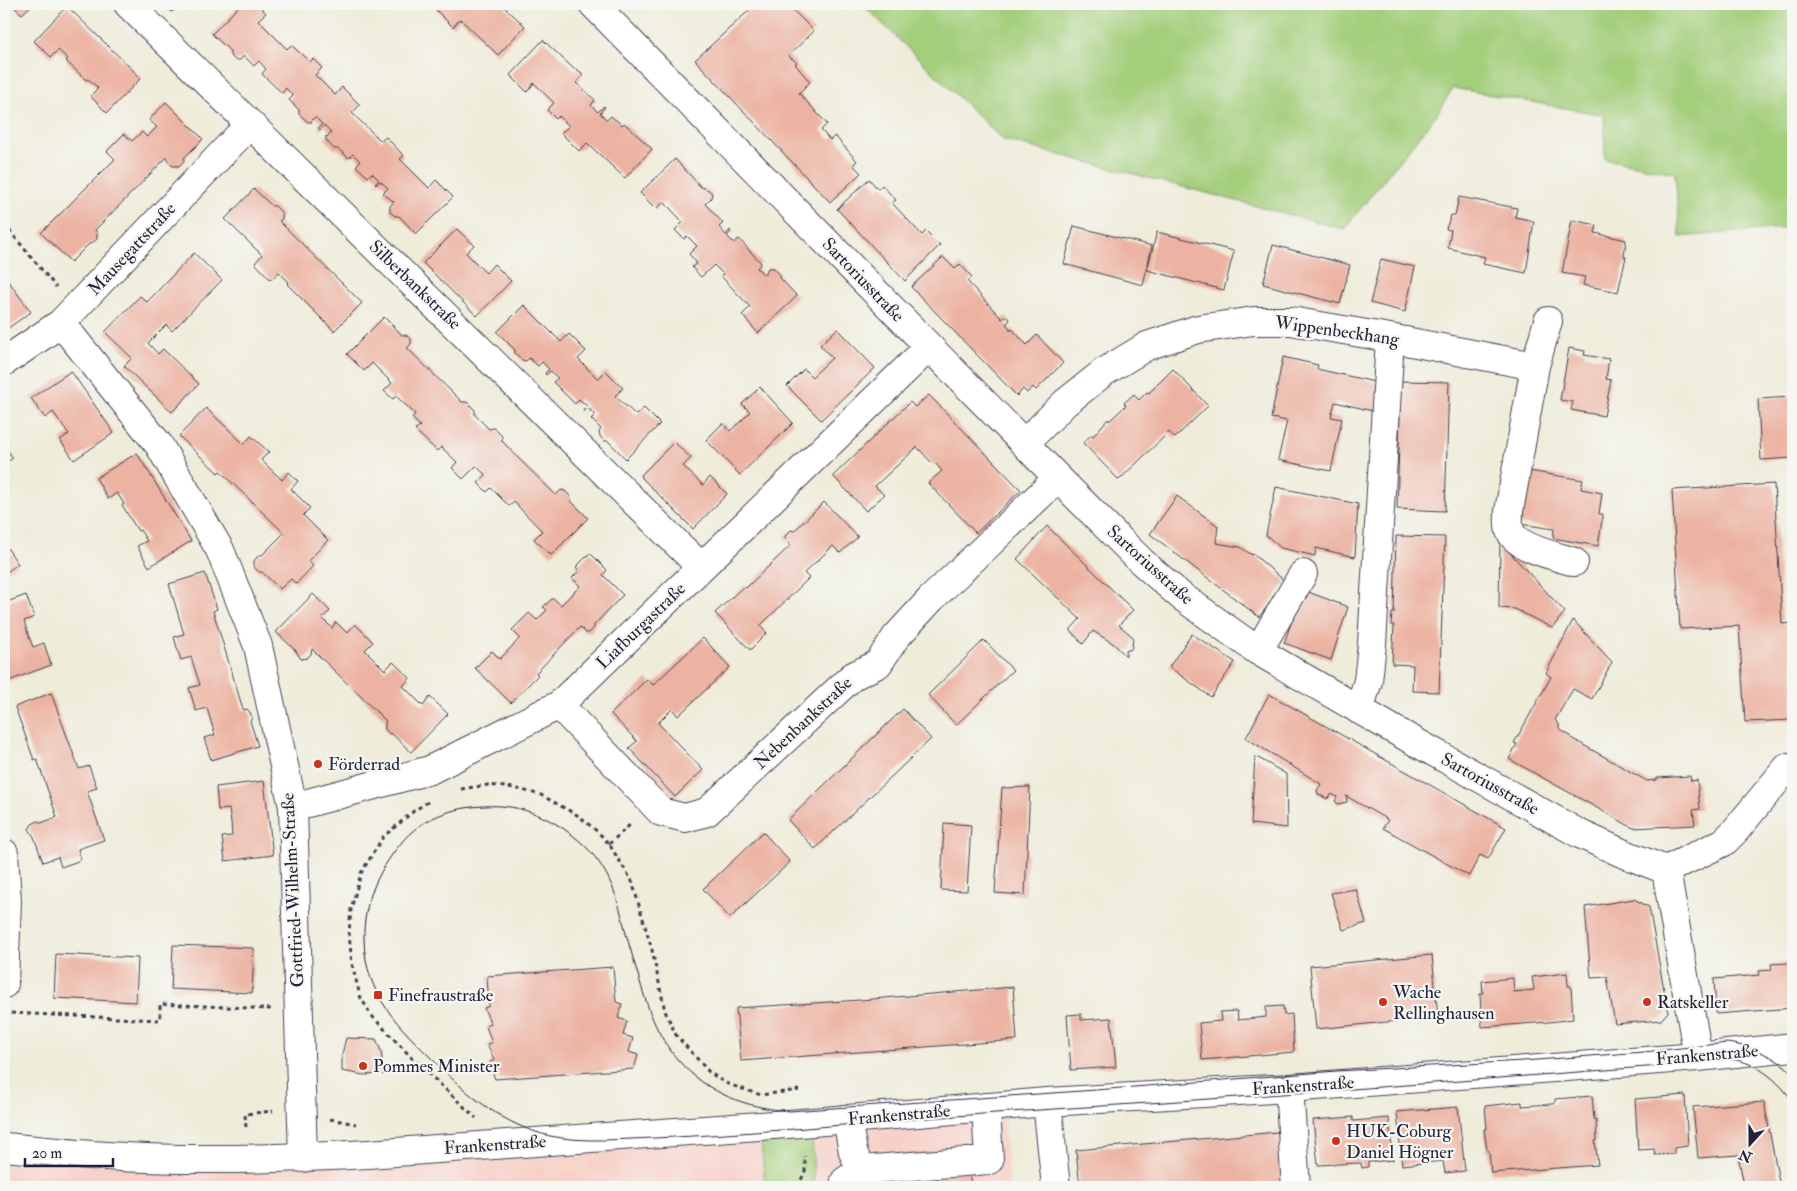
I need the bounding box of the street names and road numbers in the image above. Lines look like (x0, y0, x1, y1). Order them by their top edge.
street label: Mausegattstraße (83, 197, 181, 300)
street label: Sartoriusstraße (817, 233, 909, 327)
street label: Silberbankstraße (364, 235, 466, 335)
street label: Wippenbeckhang (1272, 311, 1402, 351)
street label: Sartoriusstraße (1102, 520, 1198, 610)
street label: Liafburgastraße (592, 577, 691, 674)
street label: Nebenbankstraße (749, 671, 857, 774)
street label: Sartoriusstraße (1437, 748, 1544, 821)
street label: Gottfried-Wilhelm-Straße (276, 792, 310, 988)
street label: Frankenstraße (1655, 1039, 1760, 1071)
street label: Frankenstraße (1251, 1071, 1356, 1101)
street label: Frankenstraße (847, 1099, 952, 1131)
street label: Frankenstraße (443, 1130, 548, 1160)

